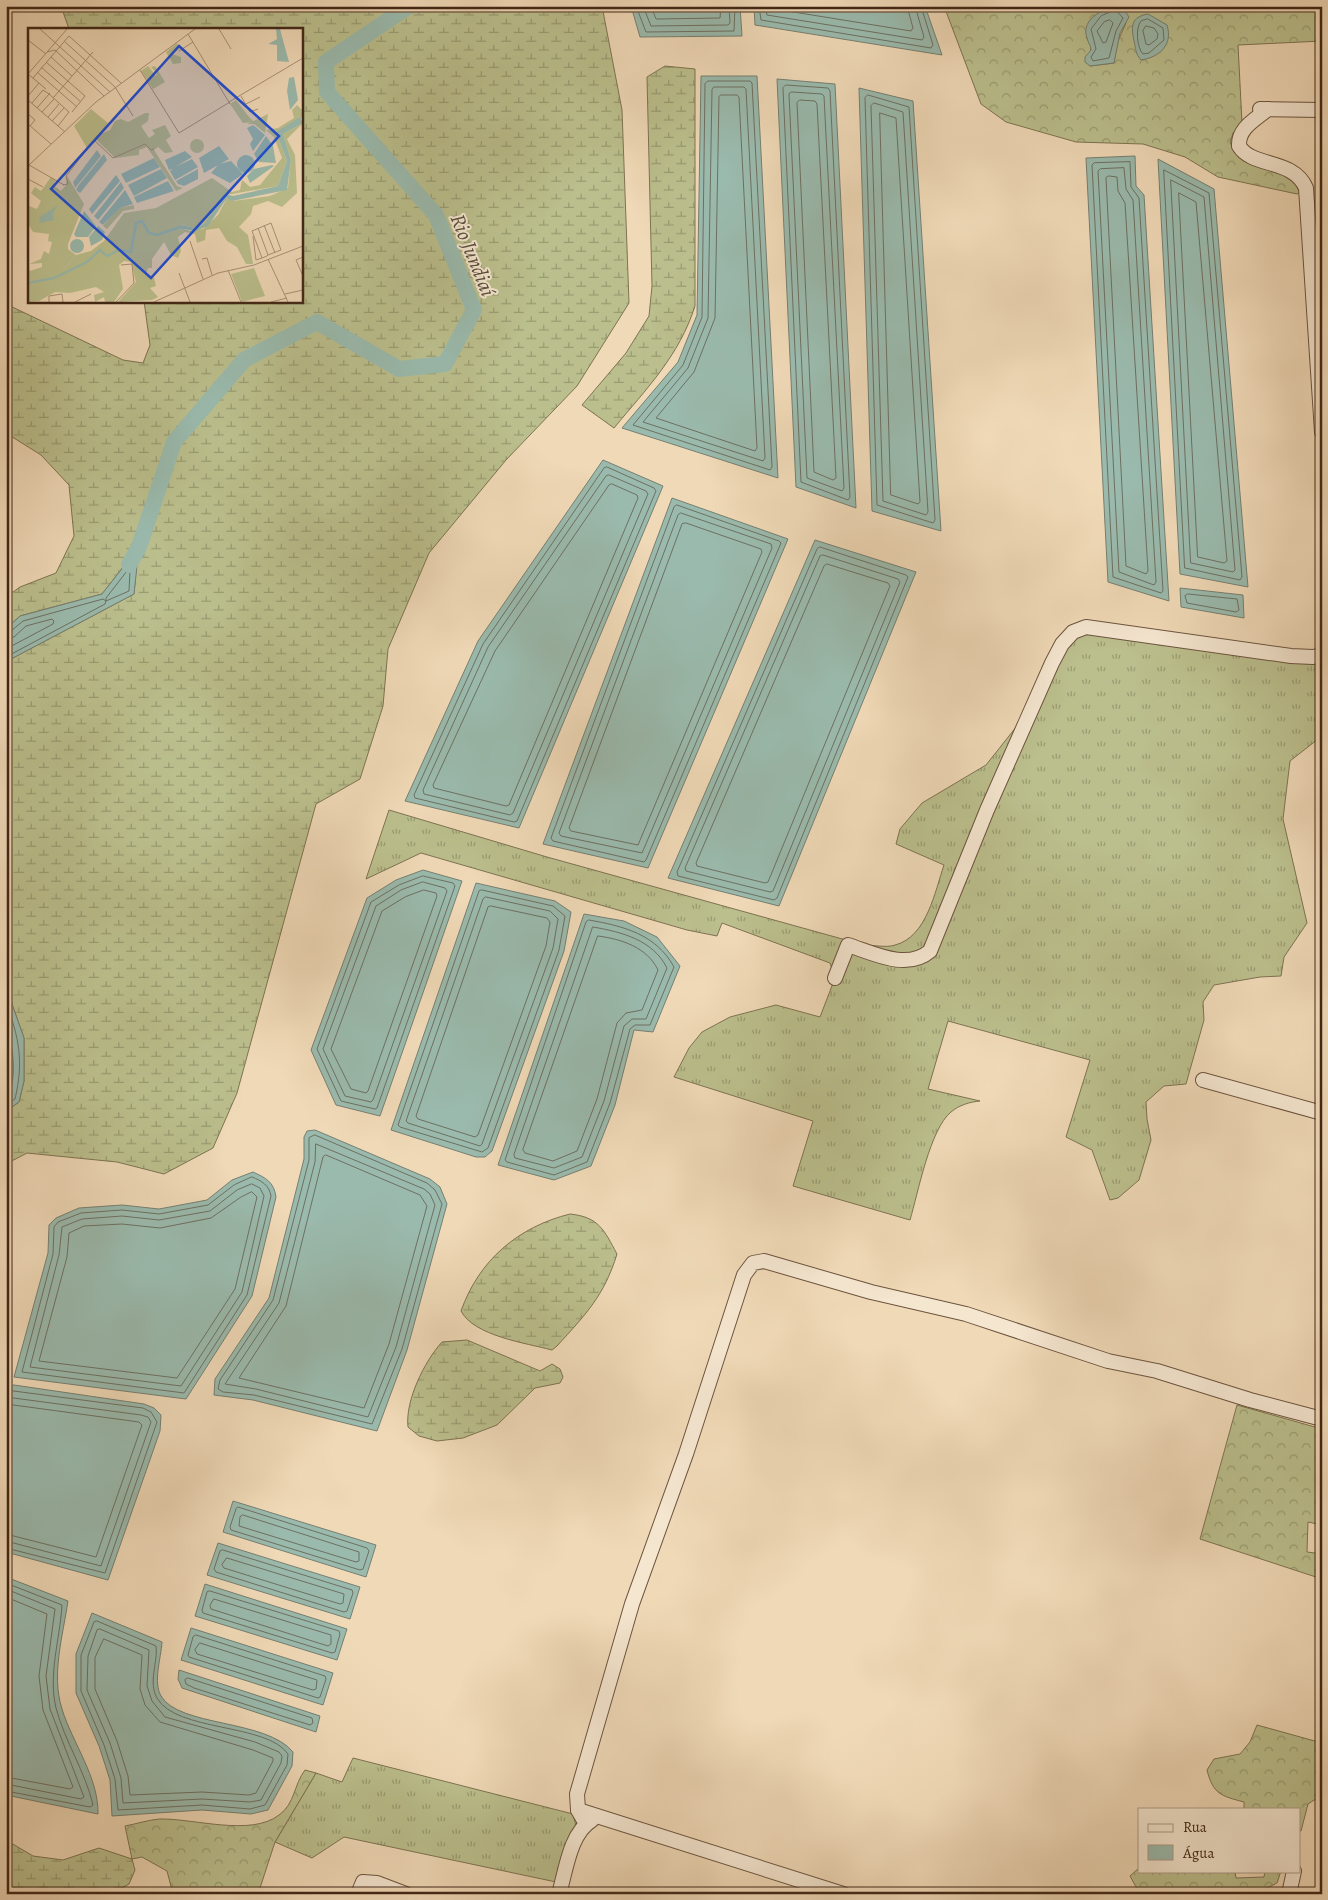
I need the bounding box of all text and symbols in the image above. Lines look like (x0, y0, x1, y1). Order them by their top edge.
inset map (28, 28, 302, 302)
water label: Rio Jundiaí (444, 210, 502, 301)
legend (1138, 1808, 1300, 1872)
text: Rua (1183, 1817, 1207, 1837)
text: Água (1182, 1843, 1214, 1863)

